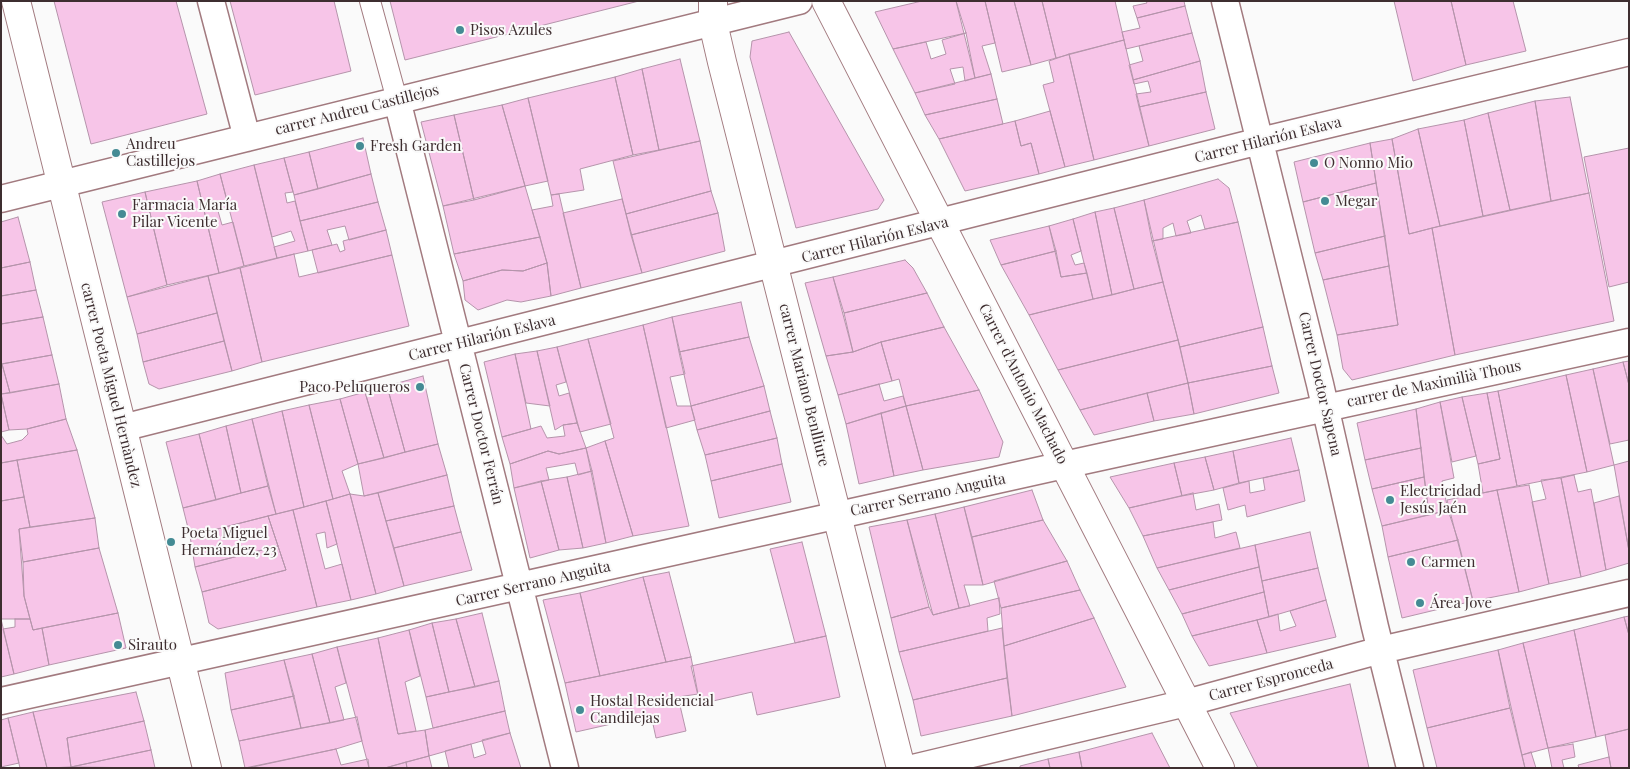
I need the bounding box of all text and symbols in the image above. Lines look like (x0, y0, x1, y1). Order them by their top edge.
place label: Pisos Azules (470, 21, 552, 39)
marker: Pisos Azules (454, 24, 466, 36)
street label: carrer Andreu Castillejos (273, 81, 441, 139)
street label: Carrer Hilarión Eslava (1193, 113, 1343, 167)
place label: Andreu Castillejos (126, 135, 195, 170)
place label: Fresh Garden (370, 137, 461, 155)
marker: Fresh Garden (354, 140, 366, 152)
marker: Andreu Castillejos (110, 147, 122, 159)
place label: O Nonno Mio (1324, 154, 1413, 172)
marker: O Nonno Mio (1308, 157, 1320, 169)
place label: Megar (1335, 192, 1377, 210)
marker: Megar (1319, 195, 1331, 207)
place label: Farmacia María Pilar Vicente (132, 196, 237, 231)
marker: Farmacia María Pilar Vicente (116, 208, 128, 220)
street label: Carrer Hilarión Eslava (800, 213, 950, 267)
street label: carrer Poeta Miguel Hernàndez (77, 281, 145, 489)
street label: Carrer d'Antonio Machado (975, 301, 1071, 467)
street label: carrer Mariano Benlliure (775, 302, 833, 468)
street label: Carrer Doctor Sapena (1295, 310, 1345, 458)
street label: Carrer Hilarión Eslava (407, 311, 557, 365)
street label: carrer de Maximilià Thous (1345, 357, 1523, 411)
street label: Carrer Doctor Ferrán (455, 362, 507, 506)
place label: Paco Peluqueros (299, 378, 410, 396)
marker: Paco Peluqueros (414, 381, 426, 393)
street label: Carrer Serrano Anguita (849, 470, 1007, 520)
place label: Electricidad Jesús Jaén (1400, 482, 1481, 517)
marker: Electricidad Jesús Jaén (1384, 494, 1396, 506)
place label: Poeta Miguel Hernández, 23 (181, 524, 277, 559)
marker: Poeta Miguel Hernández, 23 (165, 536, 177, 548)
place label: Carmen (1421, 553, 1475, 571)
marker: Carmen (1405, 556, 1417, 568)
street label: Carrer Serrano Anguita (454, 557, 612, 611)
place label: Área Jove (1430, 594, 1492, 612)
marker: Área Jove (1414, 597, 1426, 609)
place label: Sirauto (128, 636, 177, 654)
marker: Sirauto (112, 639, 124, 651)
street label: Carrer Espronceda (1207, 655, 1335, 705)
place label: Hostal Residencial Candilejas (590, 692, 714, 727)
marker: Hostal Residencial Candilejas (574, 704, 586, 716)

